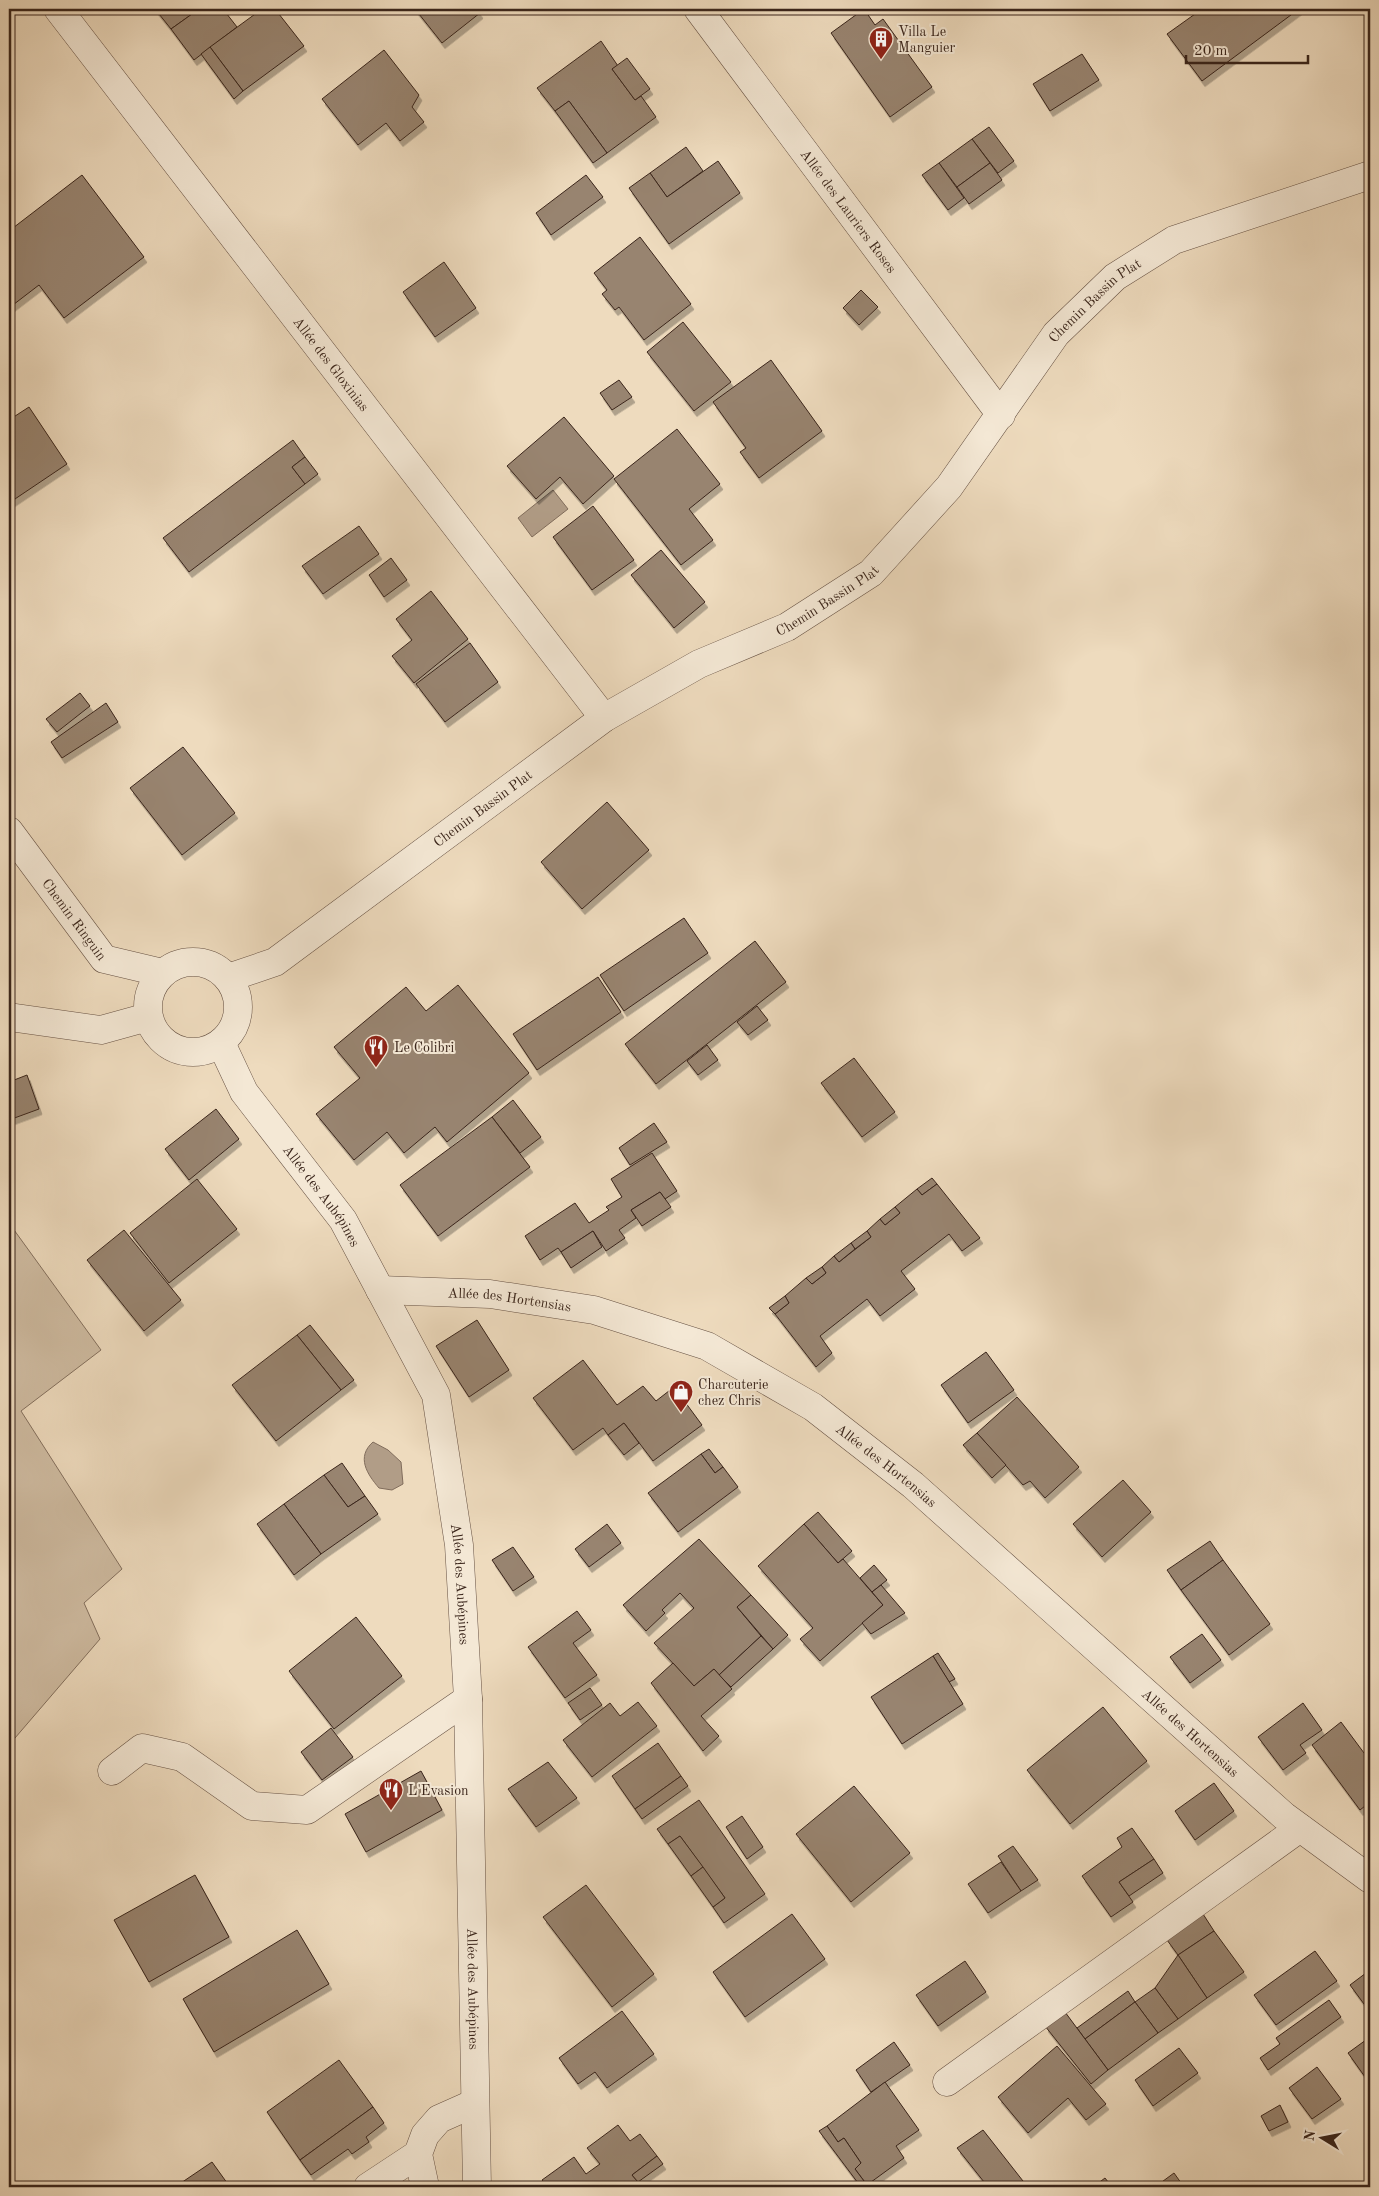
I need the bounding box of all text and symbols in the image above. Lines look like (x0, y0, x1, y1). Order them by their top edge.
place label: Villa Le Manguier (898, 25, 955, 55)
building icon: Villa Le Manguier (868, 26, 894, 60)
scale bar (1186, 32, 1309, 64)
text: 20 m (1194, 44, 1228, 59)
street label: Allée des Lauriers Roses (797, 147, 898, 276)
street label: Chemin Bassin Plat (1046, 257, 1144, 345)
street label: Allée des Gloxinias (290, 315, 371, 414)
street label: Chemin Bassin Plat (774, 563, 882, 639)
street label: Chemin Bassin Plat (431, 768, 535, 850)
street label: Chemin Ringuin (39, 877, 109, 964)
restaurant icon: Le Colibri (363, 1034, 389, 1068)
place label: Le Colibri (394, 1041, 455, 1055)
street label: Allée des Aubépines (280, 1143, 362, 1249)
street label: Allée des Hortensias (447, 1286, 572, 1314)
place label: Charcuterie chez Chris (698, 1378, 769, 1408)
shop icon: Charcuterie chez Chris (668, 1379, 694, 1413)
street label: Allée des Hortensias (833, 1422, 939, 1510)
street label: Allée des Aubépines (448, 1523, 471, 1645)
street label: Allée des Hortensias (1139, 1687, 1241, 1780)
restaurant icon: L'Evasion (378, 1777, 404, 1811)
place label: L'Evasion (408, 1784, 469, 1798)
street label: Allée des Aubépines (464, 1928, 480, 2050)
north arrow (1296, 2114, 1346, 2164)
text: N (1302, 2129, 1318, 2142)

